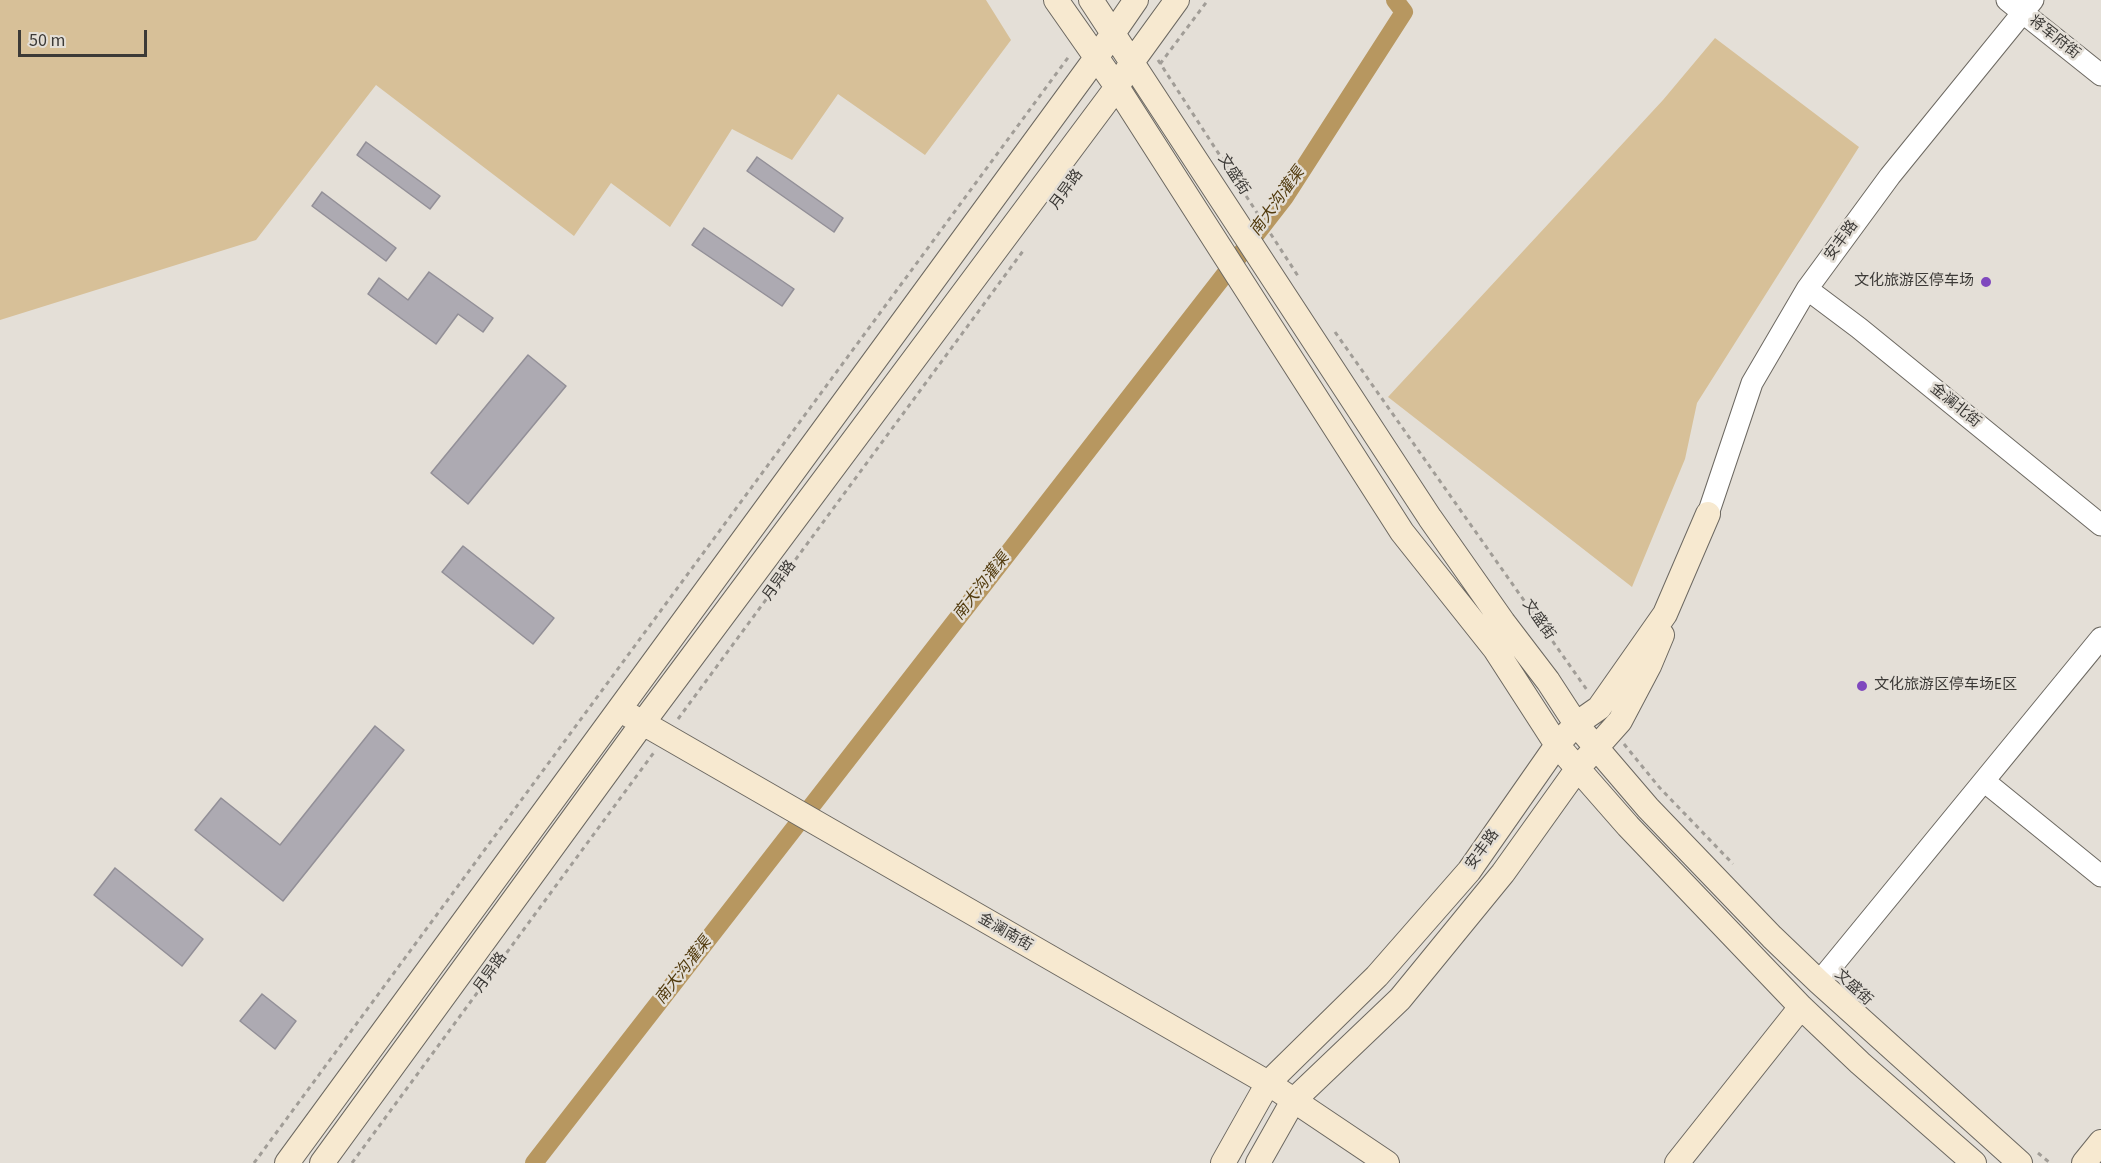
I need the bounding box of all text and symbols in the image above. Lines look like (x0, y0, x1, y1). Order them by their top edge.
street label: 将军府街 (2025, 12, 2083, 64)
scale bar (21, 18, 150, 56)
text: 50 m (29, 28, 65, 53)
street label: 文盛街 (1213, 151, 1253, 199)
water label: 南大沟灌渠 (1247, 164, 1309, 240)
street label: 月异路 (1046, 167, 1088, 213)
street label: 安丰路 (1821, 218, 1863, 264)
place label: 文化旅游区停车场 (1854, 273, 1974, 291)
marker: 文化旅游区停车场 (1979, 275, 1993, 289)
street label: 金澜北街 (1926, 380, 1984, 432)
water label: 南大沟灌渠 (950, 550, 1014, 624)
street label: 月异路 (759, 558, 801, 604)
street label: 文盛街 (1518, 596, 1558, 644)
place label: 文化旅游区停车场E区 (1874, 677, 2017, 695)
marker: 文化旅游区停车场E区 (1855, 679, 1869, 693)
street label: 安丰路 (1462, 827, 1504, 873)
street label: 金澜南街 (975, 910, 1035, 956)
water label: 南大沟灌渠 (652, 934, 716, 1008)
street label: 月异路 (470, 950, 512, 996)
street label: 文盛街 (1830, 966, 1876, 1010)

